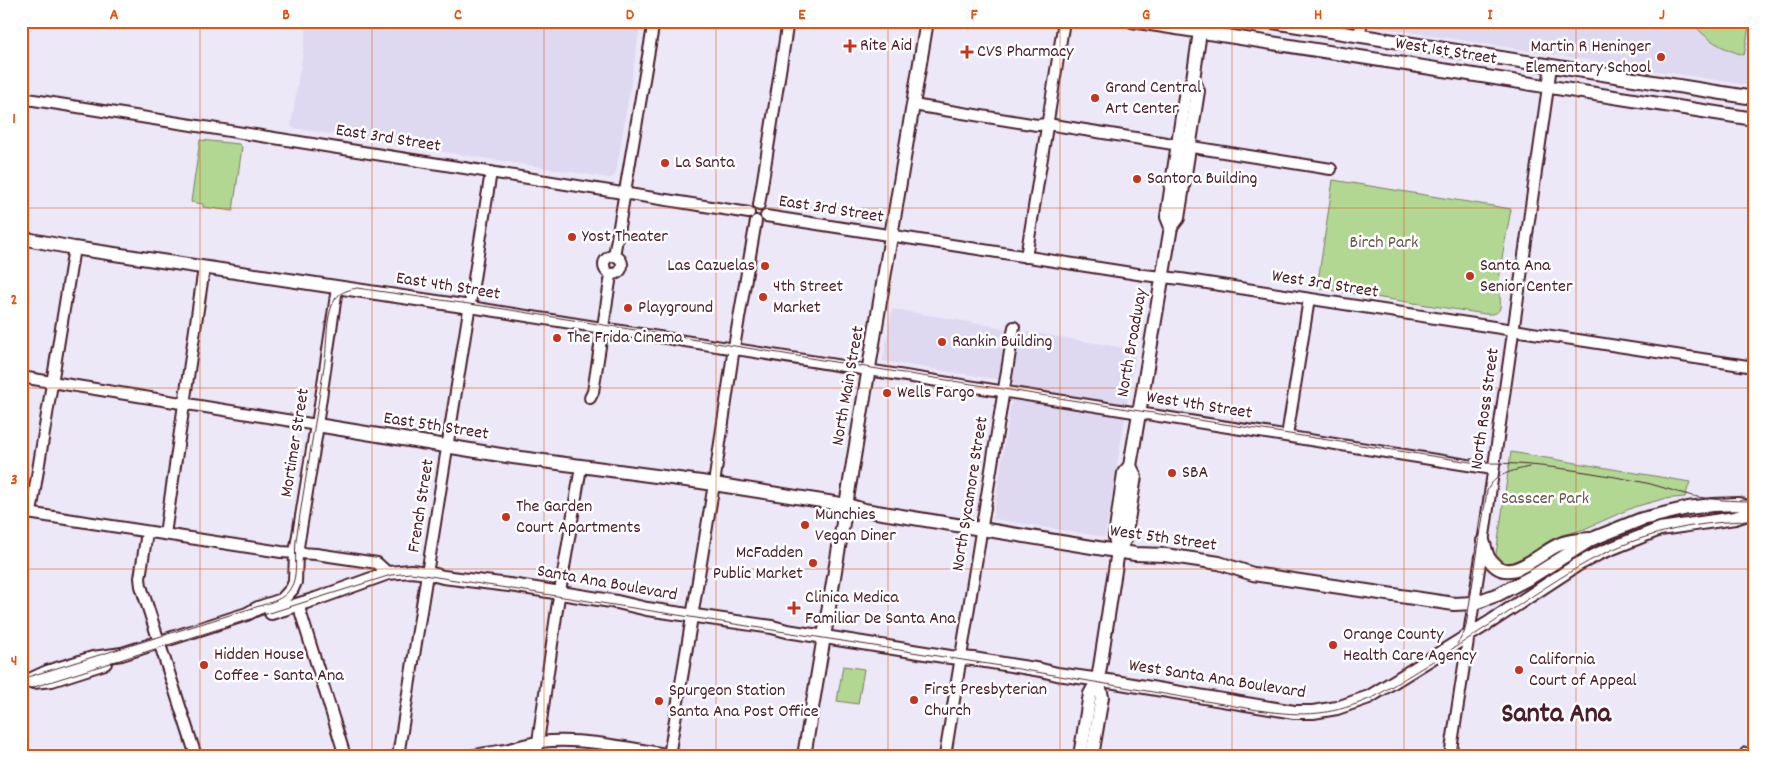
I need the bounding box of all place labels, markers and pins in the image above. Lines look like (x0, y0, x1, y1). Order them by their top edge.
place label: Rite Aid (860, 34, 912, 59)
place label: Martin R Heninger Elementary School (1525, 35, 1652, 81)
marker: Rite Aid (844, 40, 856, 52)
place label: CVS Pharmacy (977, 40, 1074, 65)
marker: CVS Pharmacy (961, 46, 973, 58)
marker: Martin R Heninger Elementary School (1655, 51, 1667, 63)
place label: Grand Central Art Center (1105, 76, 1202, 122)
marker: Grand Central Art Center (1089, 92, 1101, 104)
place label: La Santa (675, 151, 735, 176)
marker: La Santa (659, 157, 671, 169)
place label: Santora Building (1147, 167, 1258, 192)
marker: Santora Building (1131, 173, 1143, 185)
place label: Yost Theater (582, 225, 668, 250)
marker: Yost Theater (566, 231, 578, 243)
place label: Las Cazuelas (667, 254, 755, 279)
place label: Santa Ana Senior Center (1480, 254, 1573, 300)
marker: Las Cazuelas (759, 260, 771, 272)
marker: Santa Ana Senior Center (1464, 270, 1476, 282)
place label: 4th Street Market (773, 275, 844, 321)
marker: 4th Street Market (757, 291, 769, 303)
place label: Playground (638, 296, 713, 321)
marker: Playground (622, 302, 634, 314)
place label: The Frida Cinema (567, 326, 683, 351)
place label: Rankin Building (952, 330, 1053, 355)
marker: The Frida Cinema (551, 332, 563, 344)
marker: Rankin Building (936, 336, 948, 348)
place label: Wells Fargo (897, 381, 975, 406)
marker: Wells Fargo (881, 387, 893, 399)
place label: SBA (1182, 461, 1208, 486)
marker: SBA (1166, 467, 1178, 479)
place label: The Garden Court Apartments (516, 495, 641, 541)
place label: Munchies Vegan Diner (815, 503, 896, 549)
marker: The Garden Court Apartments (500, 511, 512, 523)
marker: Munchies Vegan Diner (799, 519, 811, 531)
place label: McFadden Public Market (713, 541, 803, 587)
marker: McFadden Public Market (807, 557, 819, 569)
place label: Clinica Medica Familiar De Santa Ana (805, 586, 956, 632)
marker: Clinica Medica Familiar De Santa Ana (787, 601, 801, 615)
place label: Orange County Health Care Agency (1343, 623, 1477, 669)
marker: Orange County Health Care Agency (1327, 639, 1339, 651)
place label: Hidden House Coffee - Santa Ana (214, 643, 344, 689)
place label: California Court of Appeal (1529, 648, 1637, 694)
marker: Hidden House Coffee - Santa Ana (198, 659, 210, 671)
marker: California Court of Appeal (1513, 664, 1525, 676)
place label: First Presbyterian Church (924, 678, 1047, 724)
place label: Spurgeon Station Santa Ana Post Office (669, 679, 819, 725)
marker: First Presbyterian Church (908, 694, 920, 706)
marker: Spurgeon Station Santa Ana Post Office (653, 695, 665, 707)

